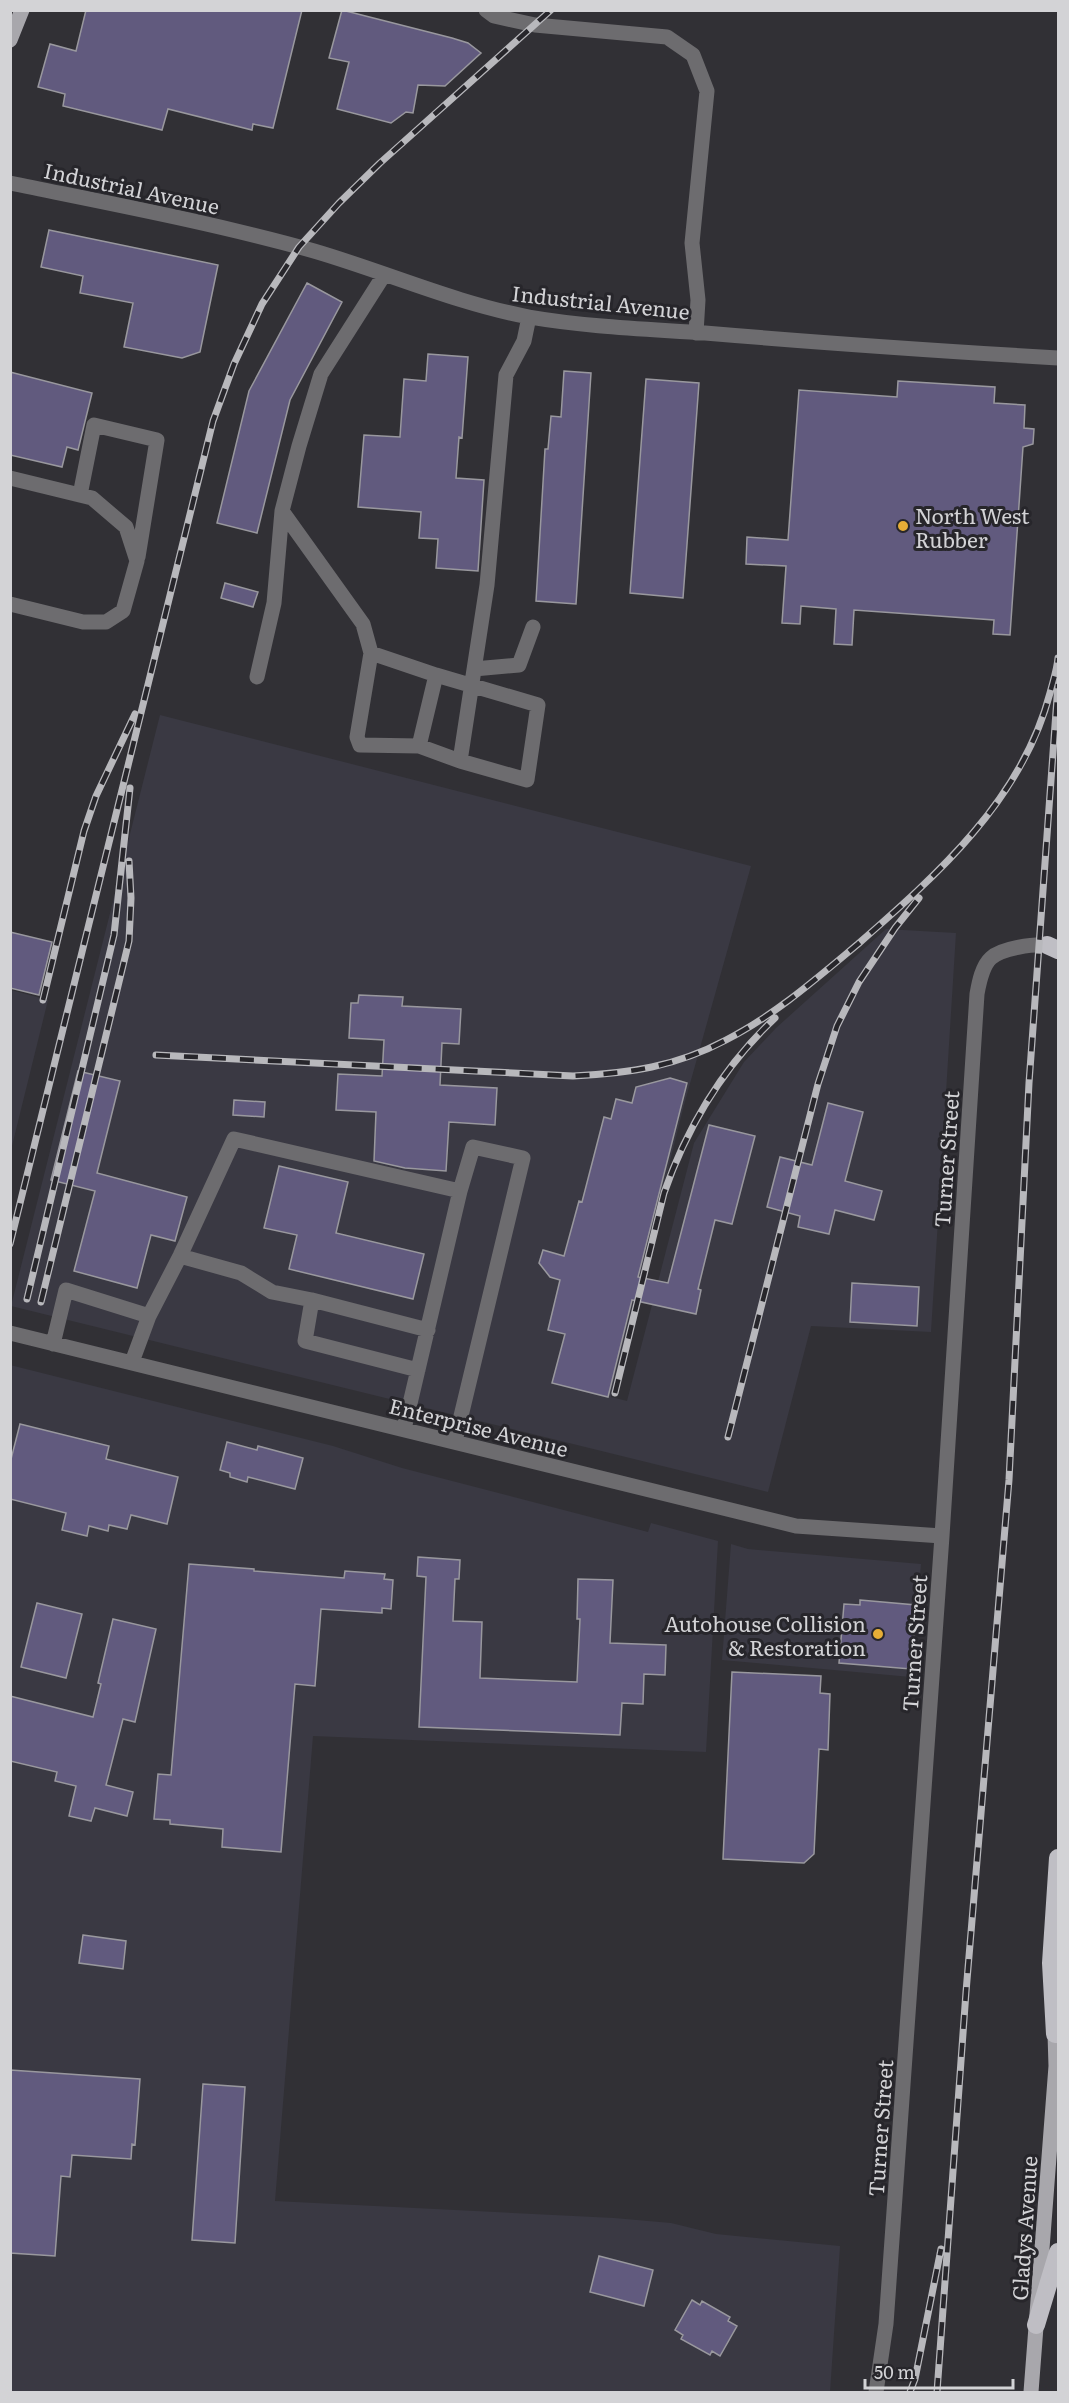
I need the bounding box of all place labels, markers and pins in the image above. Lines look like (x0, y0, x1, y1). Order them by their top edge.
place label: North West Rubber (915, 499, 1030, 554)
marker: North West Rubber (896, 519, 910, 533)
place label: Autohouse Collision & Restoration (664, 1607, 866, 1662)
marker: Autohouse Collision & Restoration (871, 1627, 885, 1641)

